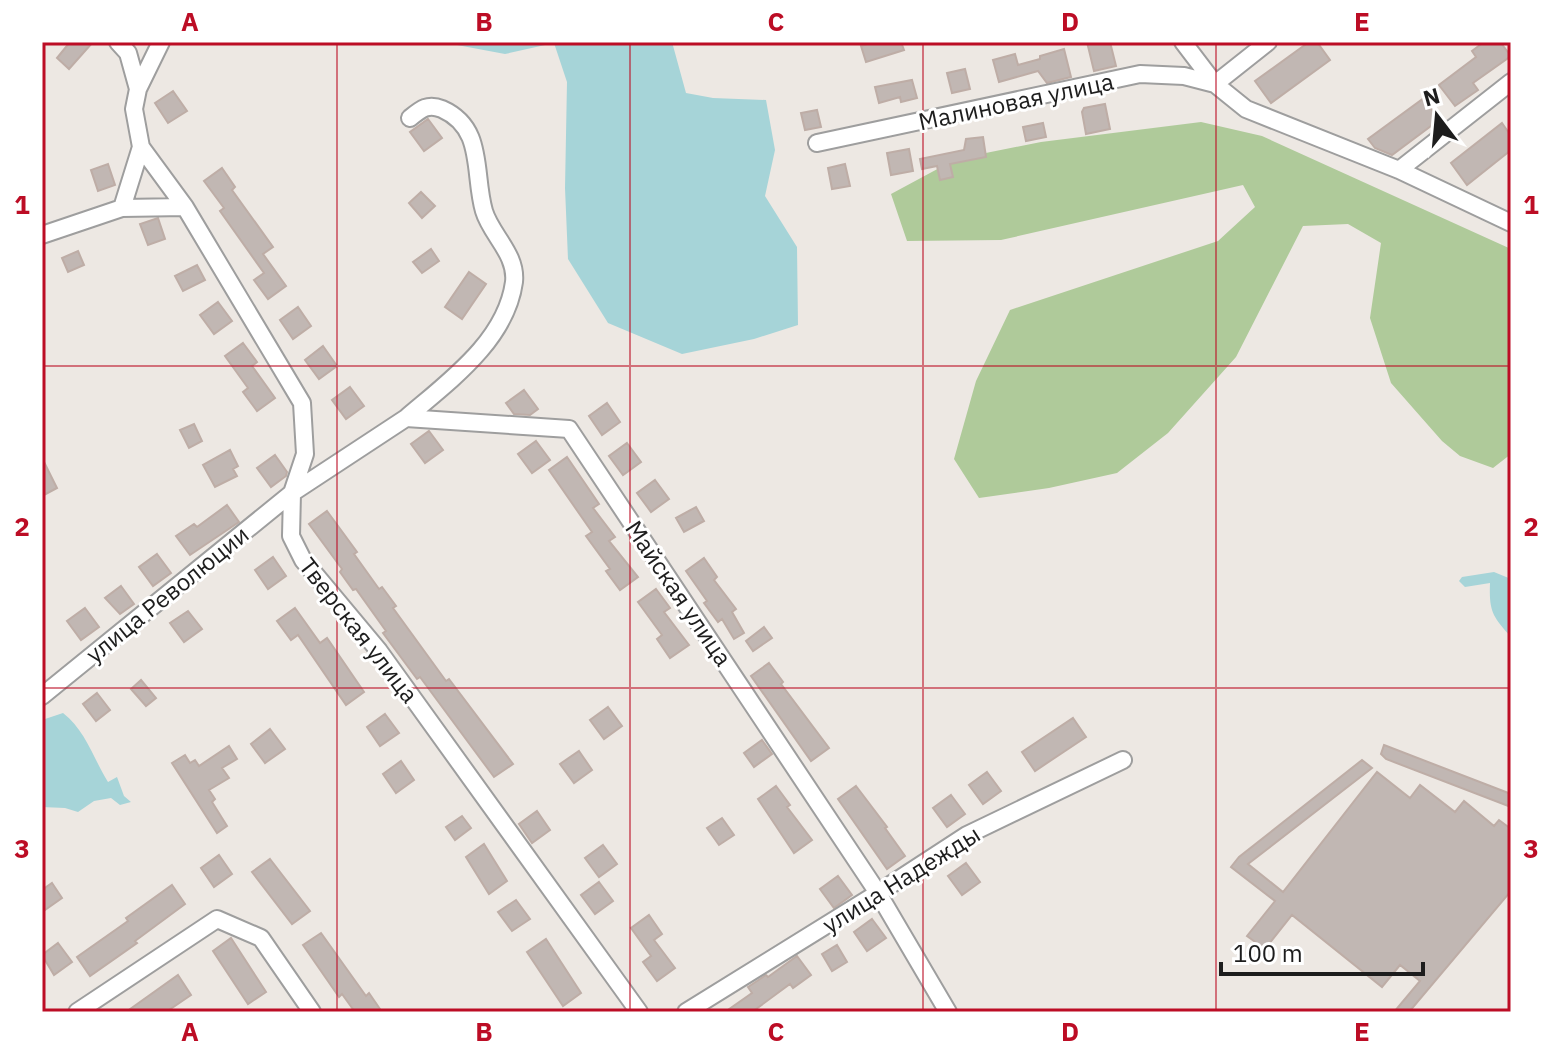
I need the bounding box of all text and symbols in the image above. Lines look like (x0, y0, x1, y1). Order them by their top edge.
text: A (181, 4, 199, 38)
text: B (475, 4, 493, 38)
text: C (768, 4, 785, 38)
text: D (1061, 4, 1079, 38)
text: E (1354, 4, 1370, 38)
street label: Малиновая улица (915, 65, 1117, 137)
north arrow (1397, 76, 1477, 156)
text: N (1420, 80, 1443, 112)
text: 1 (14, 187, 30, 221)
text: 1 (1523, 187, 1539, 221)
text: 2 (14, 509, 30, 543)
text: 2 (1523, 509, 1539, 543)
street label: Майская улица (618, 514, 740, 672)
street label: улица Революции (79, 518, 255, 670)
street label: Тверская улица (292, 551, 426, 709)
street label: улица Надежды (816, 818, 986, 940)
text: 3 (14, 831, 30, 865)
text: 3 (1523, 831, 1539, 865)
scale bar (1221, 926, 1423, 976)
text: 100 m (1233, 937, 1303, 969)
text: A (181, 1014, 199, 1048)
text: B (475, 1014, 493, 1048)
text: C (768, 1014, 785, 1048)
text: D (1061, 1014, 1079, 1048)
text: E (1354, 1014, 1370, 1048)

